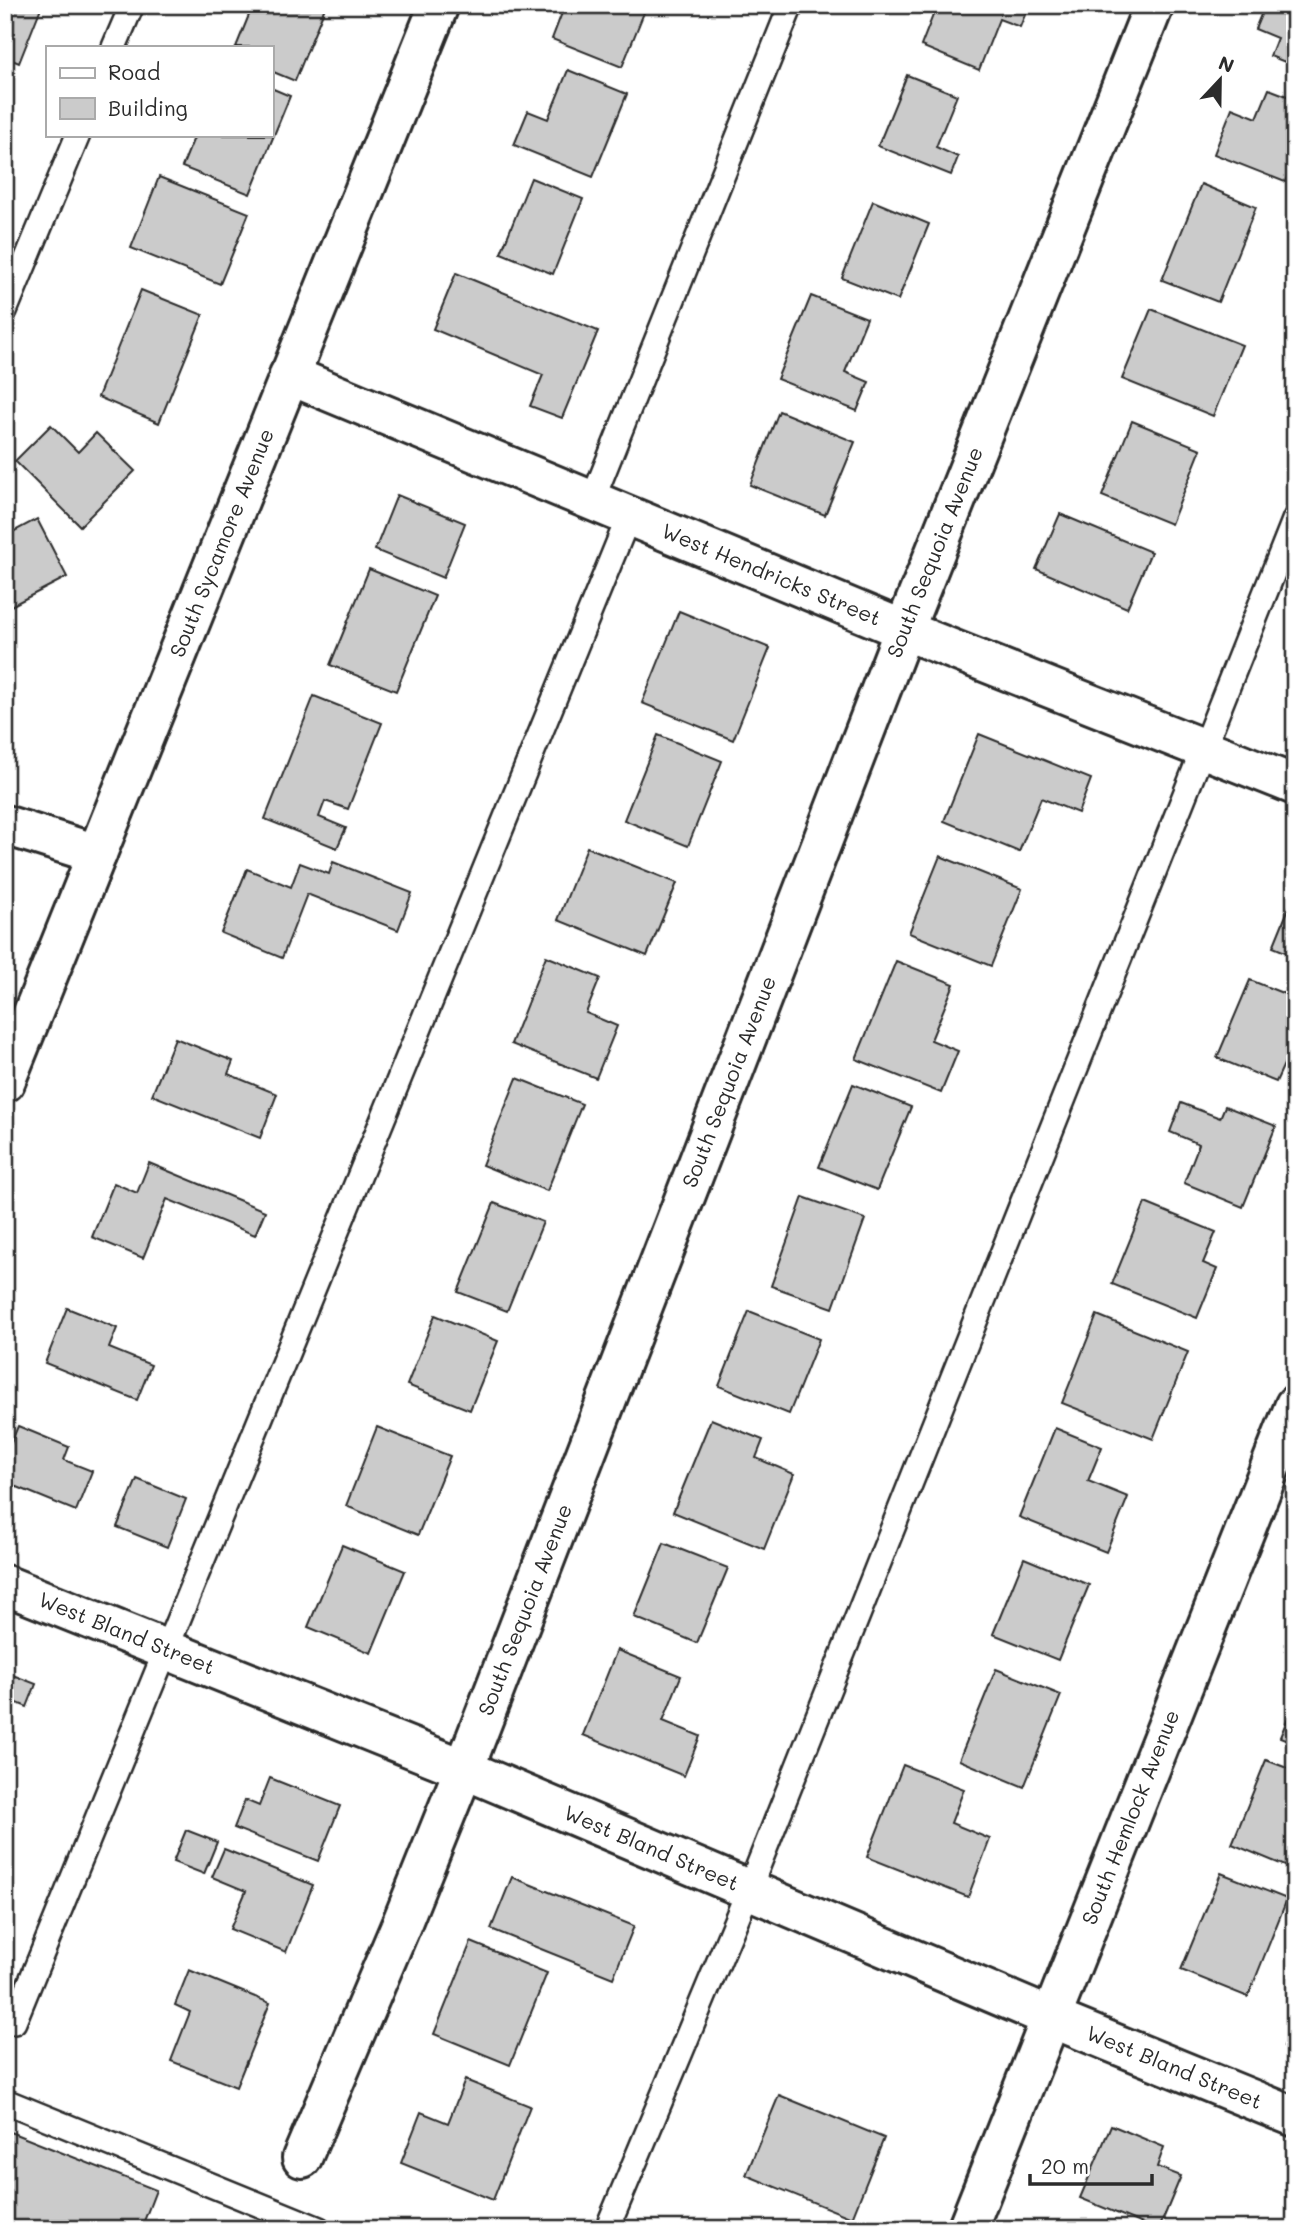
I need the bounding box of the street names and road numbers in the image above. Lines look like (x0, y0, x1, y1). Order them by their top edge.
street label: South Sycamore Avenue (163, 424, 279, 661)
street label: South Sequoia Avenue (880, 442, 988, 661)
street label: West Hendricks Street (658, 516, 885, 631)
street label: South Sequoia Avenue (675, 972, 781, 1191)
street label: South Sequoia Avenue (471, 1500, 577, 1719)
street label: West Bland Street (35, 1585, 219, 1680)
street label: South Hemlock Avenue (1075, 1705, 1184, 1928)
street label: West Bland Street (560, 1798, 744, 1896)
street label: West Bland Street (1083, 2018, 1267, 2114)

